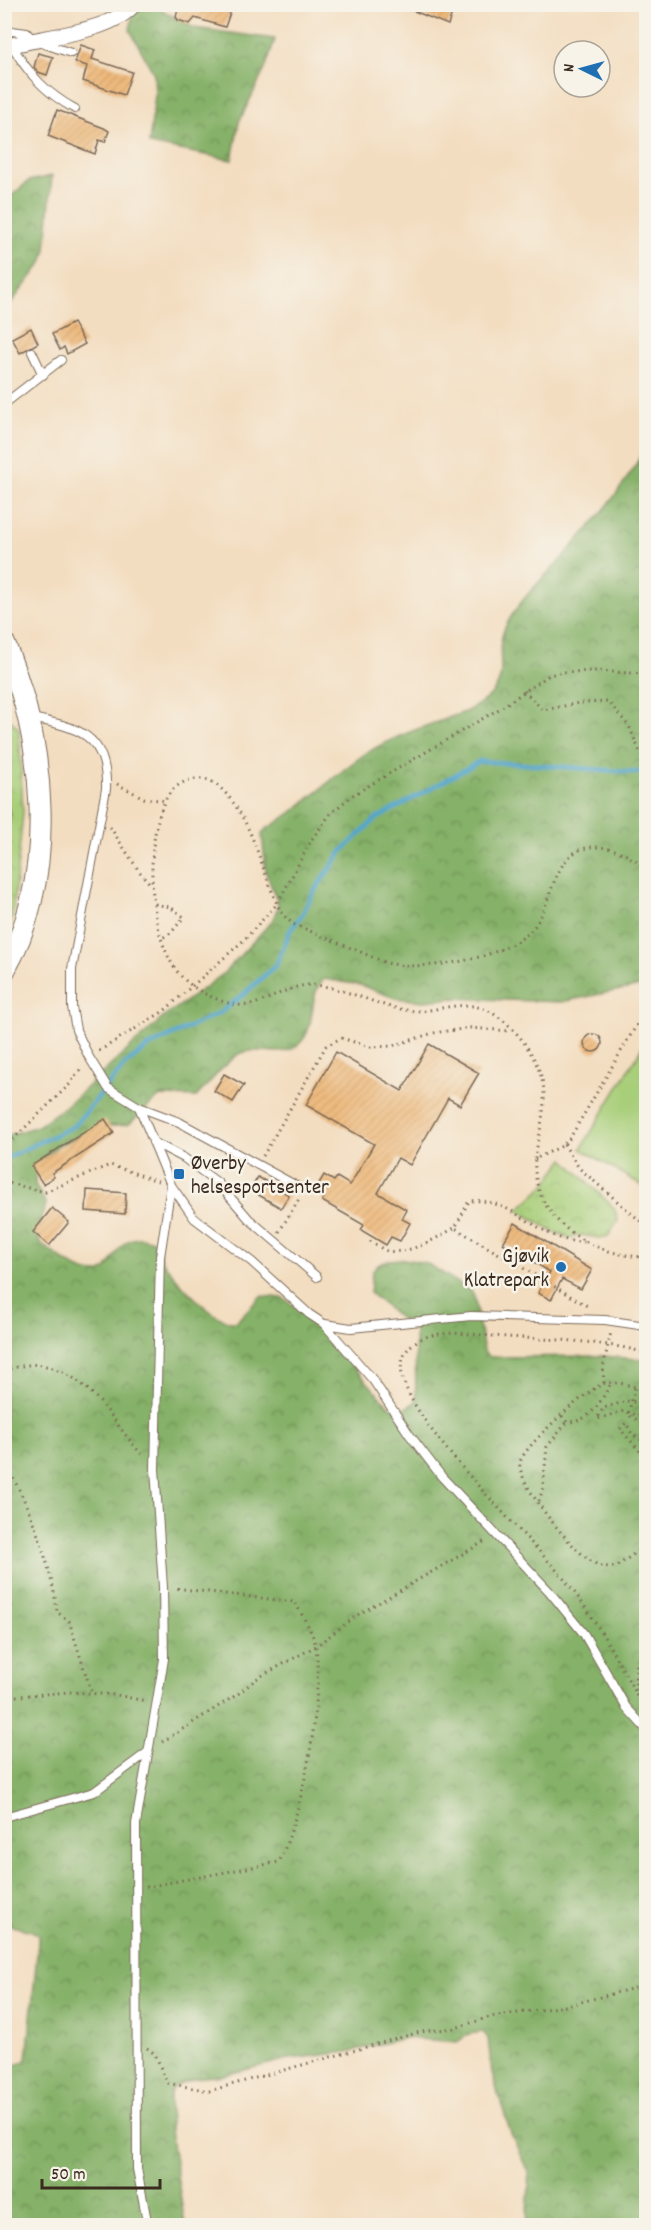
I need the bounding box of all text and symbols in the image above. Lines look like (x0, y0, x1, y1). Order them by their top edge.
north arrow (552, 39, 612, 99)
text: N (558, 63, 581, 73)
place label: Øverby helsesportsenter (191, 1150, 329, 1204)
marker: Øverby helsesportsenter (172, 1167, 186, 1181)
place label: Gjøvik Klatrepark (464, 1243, 549, 1297)
marker: Gjøvik Klatrepark (554, 1260, 568, 1274)
scale bar (42, 2152, 160, 2190)
text: 50 m (51, 2163, 86, 2188)

